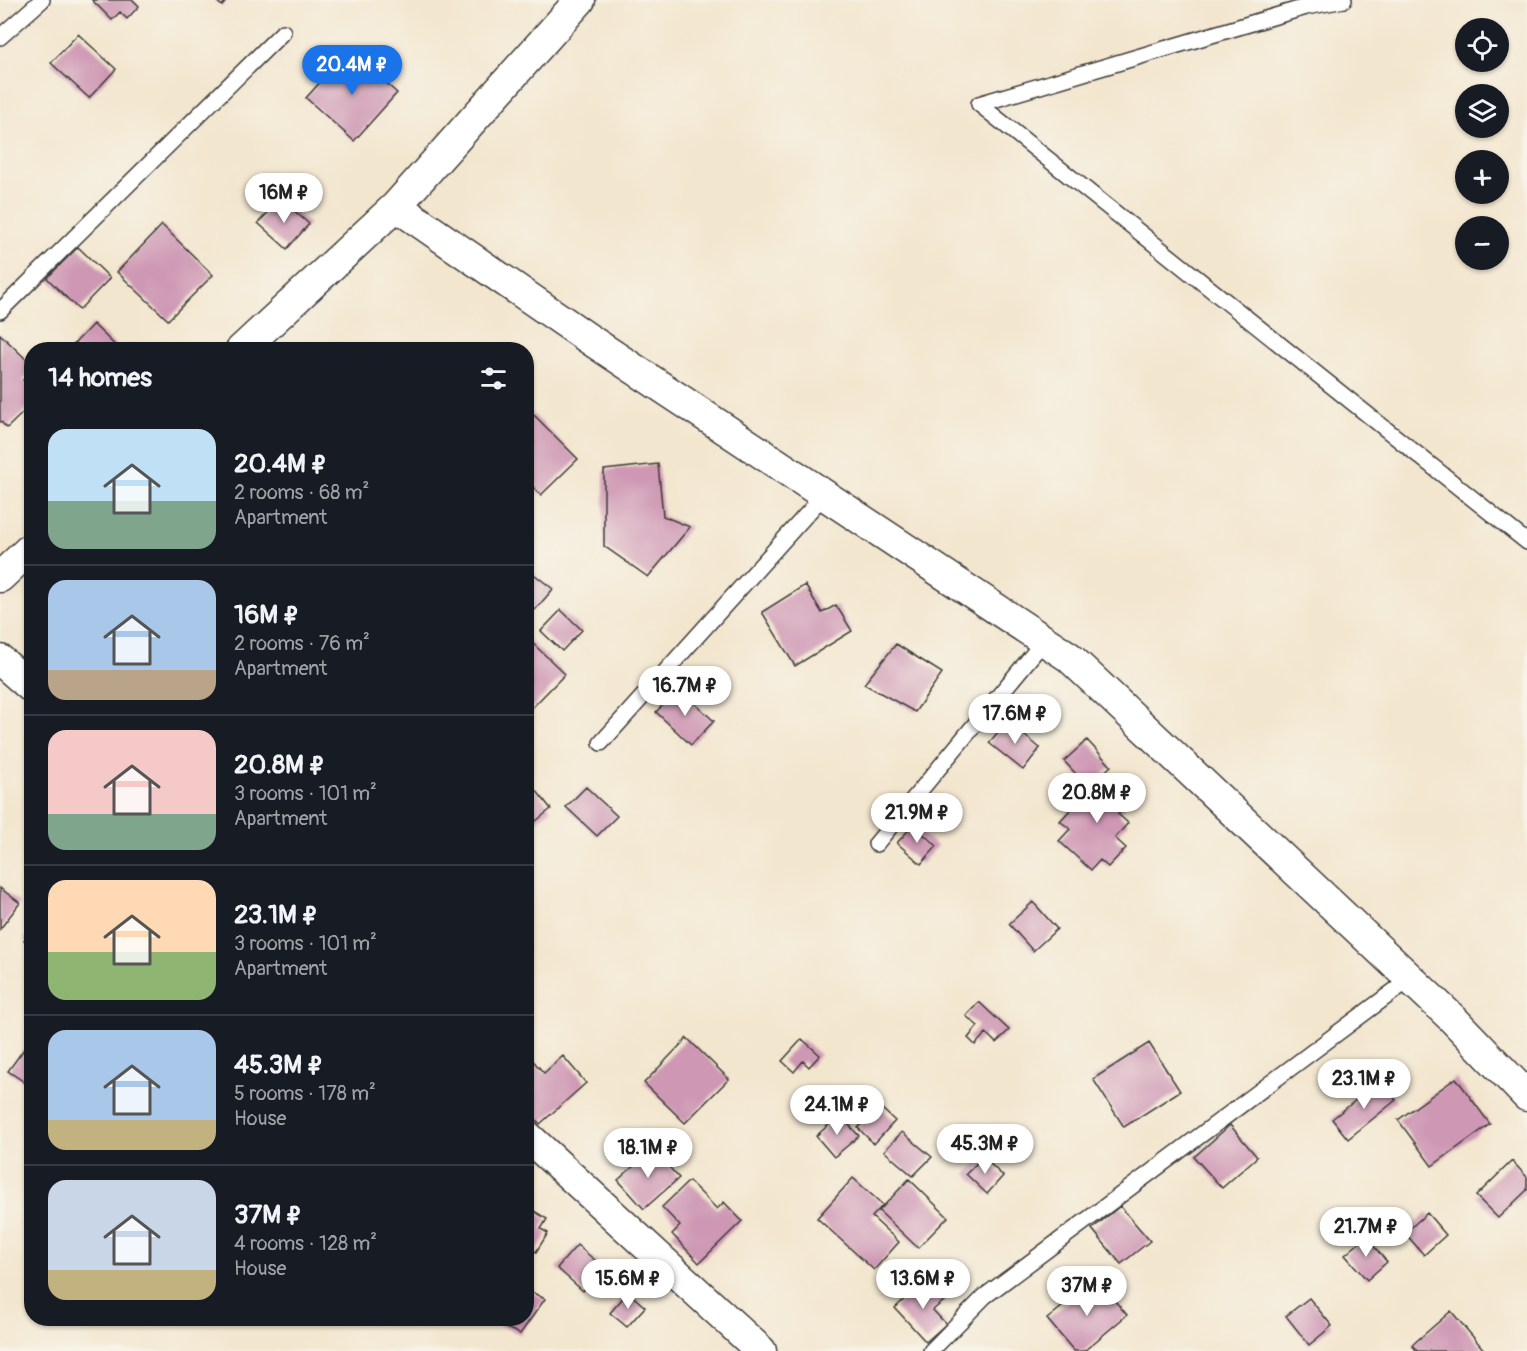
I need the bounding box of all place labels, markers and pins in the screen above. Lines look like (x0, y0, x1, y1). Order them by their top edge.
pin: 20.4M ₽ (297, 45, 407, 96)
pin: 16M ₽ (242, 173, 326, 224)
pin: 16.7M ₽ (630, 666, 740, 717)
pin: 17.6M ₽ (960, 694, 1070, 745)
pin: 20.8M ₽ (1042, 773, 1152, 824)
pin: 21.9M ₽ (862, 793, 972, 844)
pin: 23.1M ₽ (1309, 1059, 1419, 1110)
pin: 24.1M ₽ (782, 1085, 892, 1136)
pin: 45.3M ₽ (930, 1124, 1040, 1175)
pin: 18.1M ₽ (593, 1128, 703, 1179)
pin: 21.7M ₽ (1311, 1207, 1421, 1258)
pin: 15.6M ₽ (573, 1259, 683, 1310)
pin: 13.6M ₽ (868, 1259, 978, 1310)
pin: 37M ₽ (1045, 1266, 1129, 1317)

